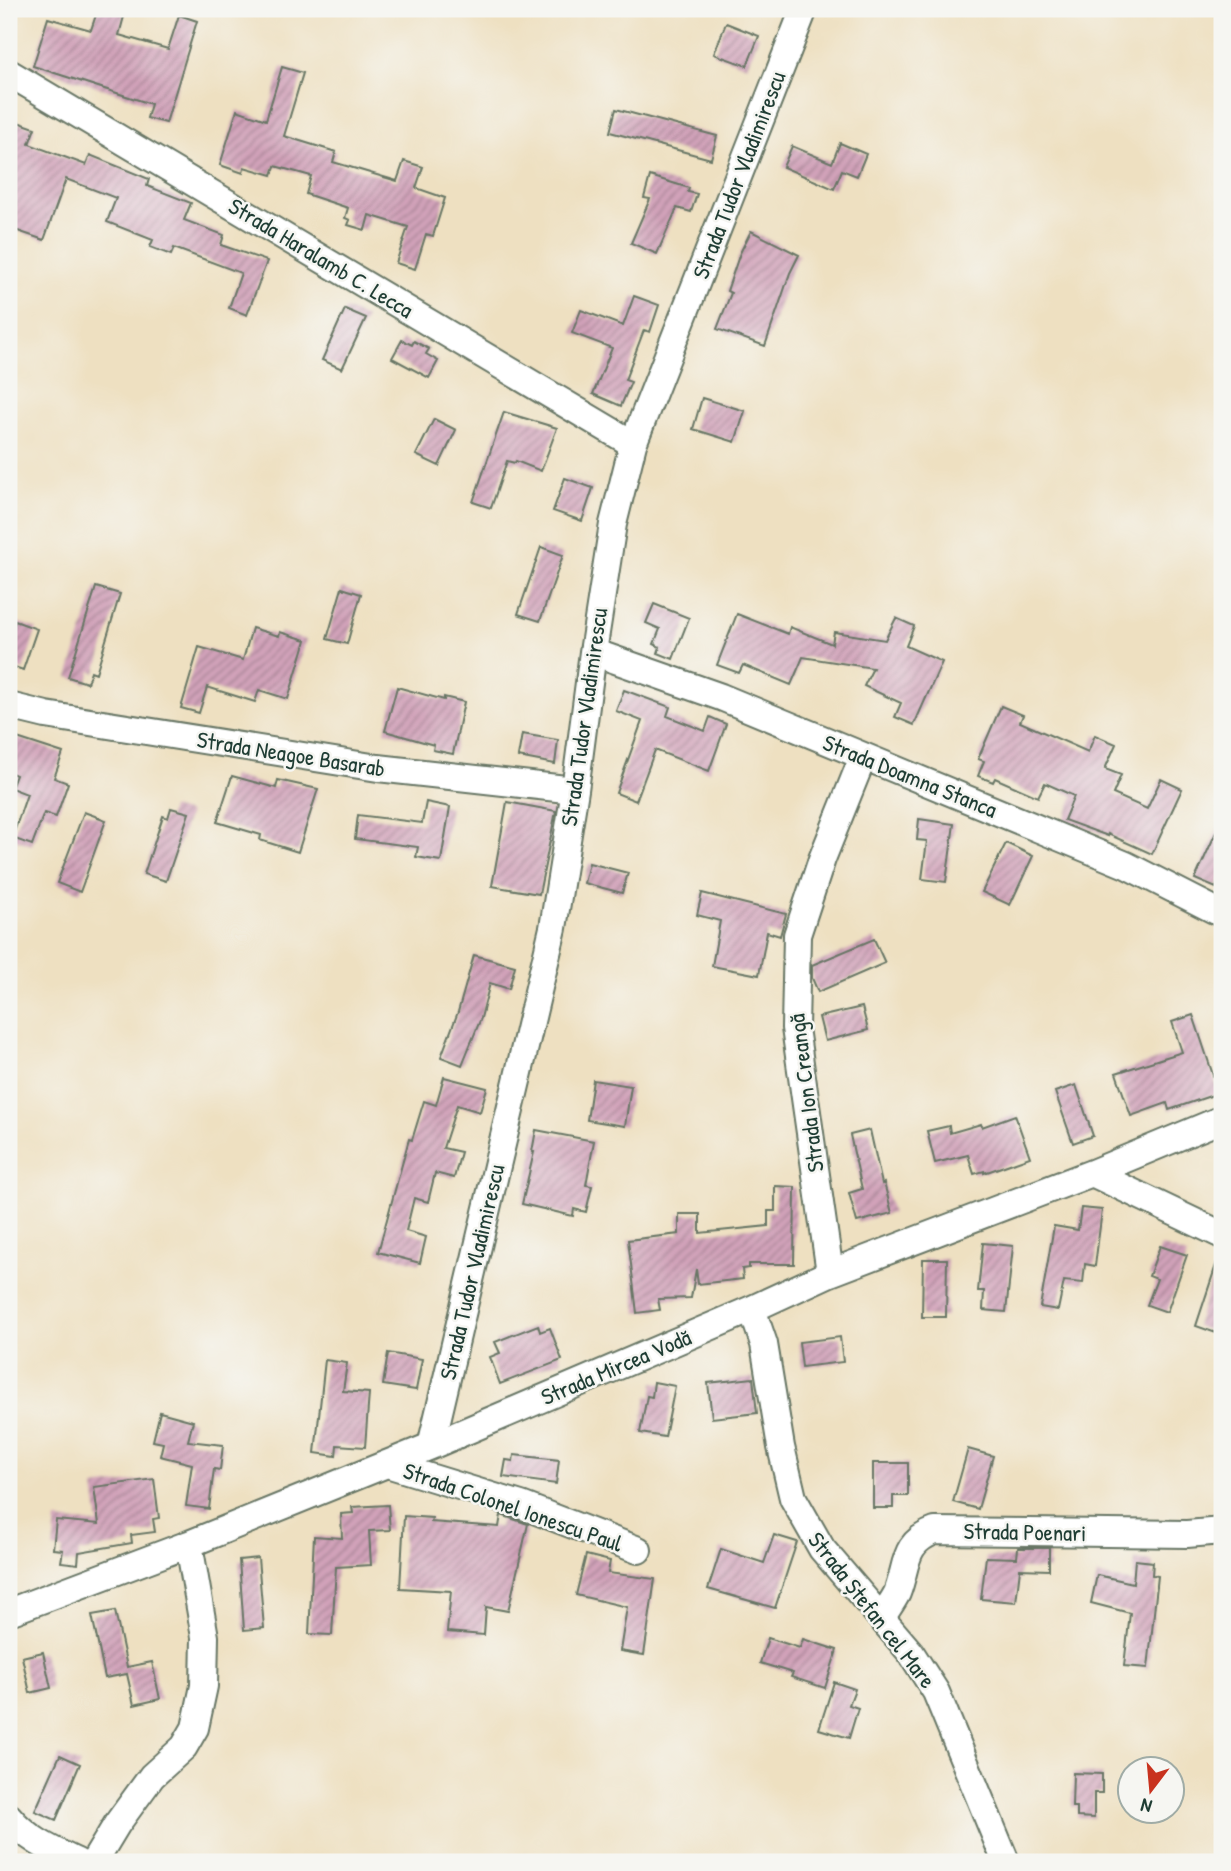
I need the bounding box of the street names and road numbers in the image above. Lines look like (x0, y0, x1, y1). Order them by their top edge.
street label: Strada Tudor Vladimirescu (685, 67, 792, 283)
street label: Strada Haralamb C. Lecca (223, 190, 419, 325)
street label: Strada Tudor Vladimirescu (553, 606, 614, 828)
street label: Strada Neagoe Basarab (195, 723, 387, 784)
street label: Strada Doamna Stanca (819, 727, 1002, 825)
street label: Strada Ion Creangă (780, 1012, 831, 1174)
street label: Strada Tudor Vladimirescu (432, 1161, 511, 1383)
street label: Strada Mircea Vodă (536, 1321, 695, 1412)
street label: Strada Colonel Ionescu Paul (400, 1454, 628, 1559)
street label: Strada Poenari (963, 1515, 1087, 1548)
street label: Strada Ștefan cel Mare (802, 1525, 943, 1694)

